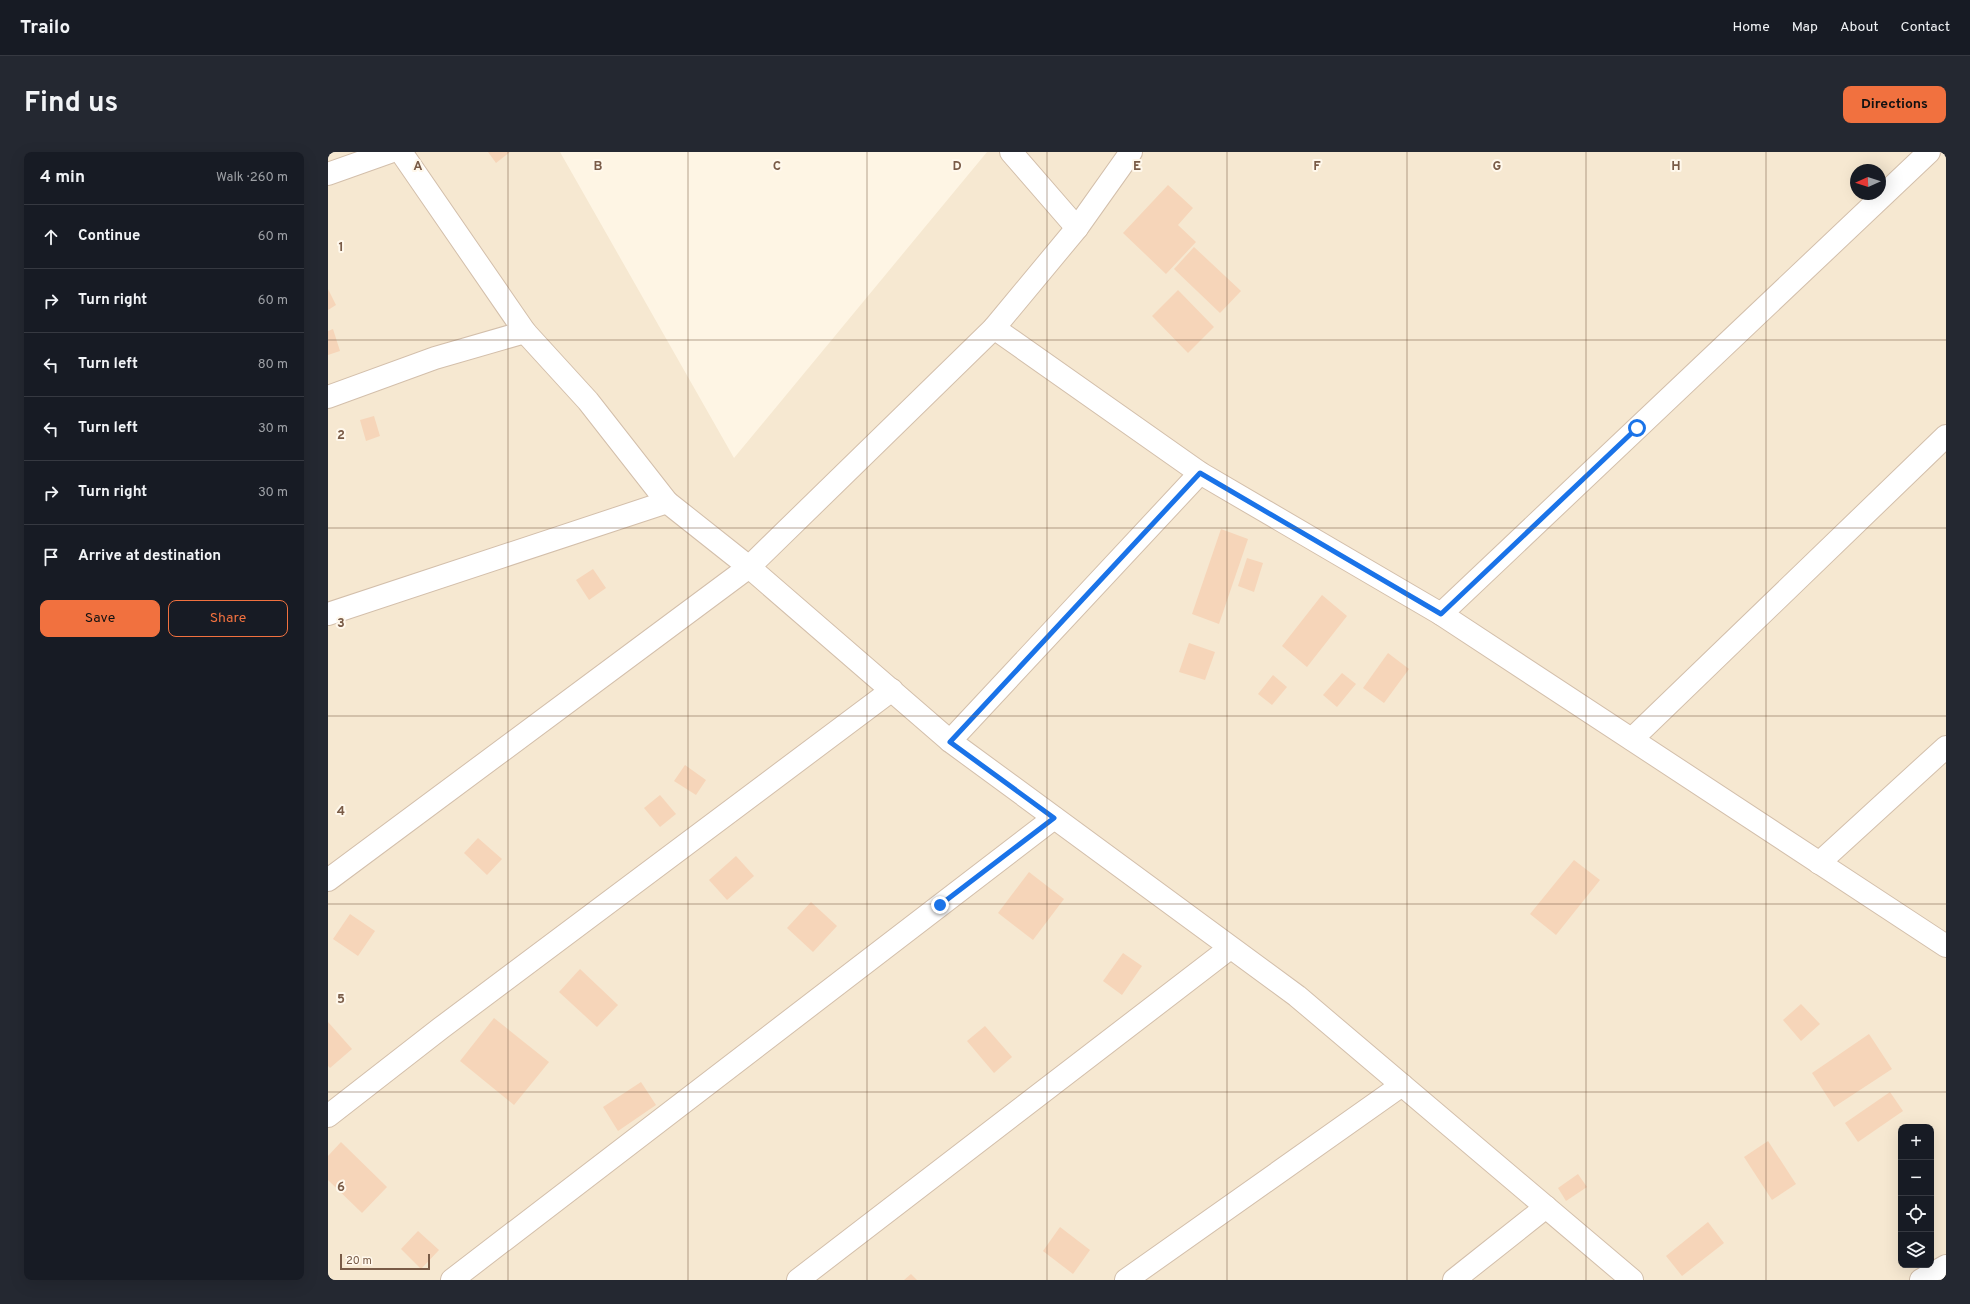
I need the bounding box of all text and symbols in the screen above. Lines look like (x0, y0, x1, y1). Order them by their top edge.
text: Trailo (20, 16, 70, 40)
text: Home (1733, 19, 1770, 36)
text: Map (1792, 19, 1818, 36)
text: About (1840, 19, 1879, 36)
text: Contact (1901, 19, 1950, 36)
text: Find us (24, 86, 118, 122)
button: Directions (1843, 86, 1946, 123)
text: A (413, 159, 423, 175)
text: B (594, 159, 603, 175)
text: C (773, 159, 781, 175)
text: D (952, 159, 962, 175)
text: E (1133, 159, 1141, 175)
text: F (1313, 159, 1321, 175)
text: G (1493, 159, 1502, 175)
text: H (1671, 159, 1681, 175)
north arrow (1850, 164, 1886, 200)
text: 4 min (40, 167, 85, 189)
text: Walk · 260 m (216, 170, 288, 186)
icon: ahead (40, 226, 62, 248)
text: Continue (78, 227, 140, 246)
text: 60 m (258, 229, 288, 245)
text: 1 (338, 240, 344, 256)
icon: right (40, 290, 62, 312)
text: Turn right (78, 291, 147, 310)
text: 60 m (258, 293, 288, 309)
icon: left (40, 354, 62, 376)
text: Turn left (78, 355, 138, 374)
text: 80 m (258, 357, 288, 373)
icon: left (40, 418, 62, 440)
text: Turn left (78, 419, 138, 438)
route start (1628, 419, 1646, 437)
text: 30 m (258, 421, 288, 437)
text: 2 (337, 428, 345, 444)
icon: right (40, 482, 62, 504)
text: Turn right (78, 483, 147, 502)
text: 30 m (258, 485, 288, 501)
icon: arrive (40, 546, 62, 568)
text: Arrive at destination (78, 547, 221, 566)
button: Save (40, 600, 160, 637)
button: Share (168, 600, 288, 637)
text: 3 (337, 616, 345, 632)
text: 4 (337, 804, 345, 820)
route end (931, 896, 949, 914)
text: 5 (337, 992, 345, 1008)
map controls (1898, 1124, 1934, 1268)
button: + (1898, 1124, 1934, 1160)
button: − (1898, 1160, 1934, 1196)
text: 6 (337, 1180, 345, 1196)
button: locate (1898, 1196, 1934, 1232)
button: layers (1898, 1232, 1934, 1268)
scale bar (340, 1252, 430, 1271)
text: 20 m (346, 1254, 372, 1268)

